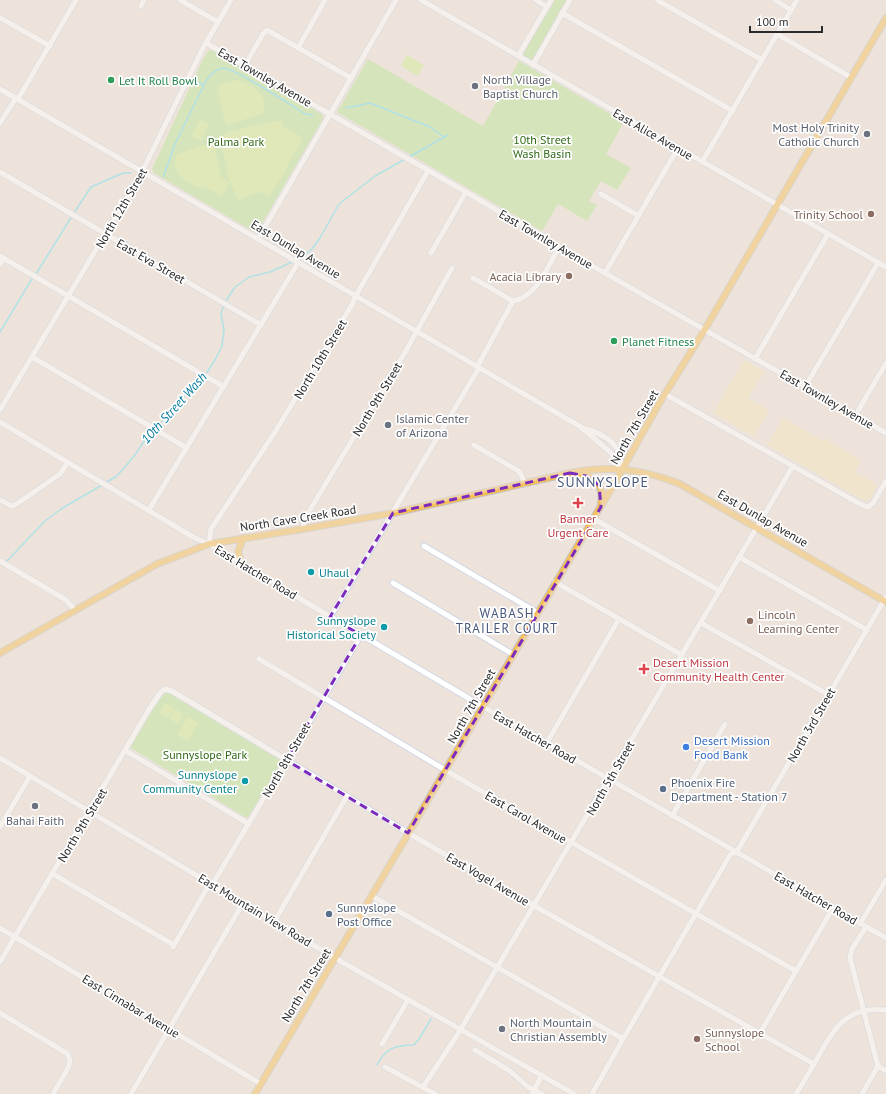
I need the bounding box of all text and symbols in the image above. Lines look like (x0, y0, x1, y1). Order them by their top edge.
scale bar (750, 8, 822, 34)
text: 100 m (756, 14, 789, 29)
street label: East Townley Avenue (215, 44, 315, 110)
place label: North Village Baptist Church (483, 72, 558, 101)
place label: Let It Roll Bowl (119, 73, 198, 88)
marker: Let It Roll Bowl (106, 75, 116, 85)
marker: North Village Baptist Church (470, 81, 480, 91)
street label: East Alice Avenue (610, 105, 696, 163)
place label: Most Holy Trinity Catholic Church (773, 120, 859, 149)
marker: Most Holy Trinity Catholic Church (862, 129, 872, 139)
park label: 10th Street Wash Basin (513, 132, 571, 161)
park label: Palma Park (208, 134, 265, 149)
street label: North 12th Street (92, 165, 150, 251)
street label: East Townley Avenue (496, 206, 596, 272)
place label: Trinity School (793, 207, 863, 222)
marker: Trinity School (866, 209, 876, 219)
street label: East Dunlap Avenue (248, 216, 344, 282)
street label: East Eva Street (114, 235, 188, 287)
place label: Acacia Library (489, 269, 561, 284)
marker: Acacia Library (564, 271, 574, 281)
street label: North 10th Street (290, 316, 350, 402)
place label: Planet Fitness (622, 334, 694, 349)
marker: Planet Fitness (609, 336, 619, 346)
street label: North 9th Street (349, 359, 405, 439)
street label: East Townley Avenue (777, 366, 877, 432)
water label: 10th Street Wash (137, 369, 211, 447)
street label: North 7th Street (607, 387, 661, 467)
place label: Islamic Center of Arizona (396, 411, 469, 440)
marker: Islamic Center of Arizona (383, 420, 393, 430)
district label: SUNNYSLOPE (557, 473, 649, 491)
street label: East Dunlap Avenue (715, 486, 811, 550)
marker: Banner Urgent Care (572, 497, 584, 509)
street label: North Cave Creek Road (239, 501, 357, 535)
place label: Banner Urgent Care (547, 511, 609, 540)
street label: East Hatcher Road (212, 542, 300, 602)
place label: Uhaul (319, 565, 350, 580)
marker: Uhaul (306, 567, 316, 577)
district label: WABASH TRAILER COURT (456, 605, 558, 637)
place label: Lincoln Learning Center (758, 607, 839, 636)
place label: Sunnyslope Historical Society (287, 613, 376, 642)
marker: Lincoln Learning Center (745, 616, 755, 626)
marker: Sunnyslope Historical Society (379, 622, 389, 632)
place label: Desert Mission Community Health Center (653, 655, 785, 684)
marker: Desert Mission Community Health Center (638, 663, 650, 675)
street label: North 7th Street (444, 666, 498, 746)
street label: North 3rd Street (784, 685, 838, 765)
street label: East Hatcher Road (491, 707, 579, 767)
street label: North 8th Street (259, 720, 313, 800)
place label: Desert Mission Food Bank (694, 733, 770, 762)
street label: North 5th Street (583, 738, 637, 818)
marker: Desert Mission Food Bank (681, 742, 691, 752)
park label: Sunnyslope Park (163, 747, 247, 762)
place label: Sunnyslope Community Center (143, 767, 237, 796)
place label: Phoenix Fire Department - Station 7 (671, 775, 788, 804)
marker: Sunnyslope Community Center (240, 776, 250, 786)
marker: Phoenix Fire Department - Station 7 (658, 784, 668, 794)
street label: North 9th Street (54, 785, 110, 865)
street label: East Carol Avenue (483, 788, 569, 846)
marker: Bahai Faith (30, 801, 40, 811)
place label: Bahai Faith (6, 813, 64, 828)
street label: East Vogel Avenue (444, 849, 532, 909)
street label: East Hatcher Road (772, 868, 860, 928)
street label: East Mountain View Road (196, 870, 314, 950)
place label: Sunnyslope Post Office (337, 900, 396, 929)
marker: Sunnyslope Post Office (324, 909, 334, 919)
street label: North 7th Street (278, 945, 334, 1025)
street label: East Cinnabar Avenue (80, 971, 182, 1041)
place label: North Mountain Christian Assembly (510, 1015, 607, 1044)
marker: North Mountain Christian Assembly (497, 1024, 507, 1034)
place label: Sunnyslope School (705, 1025, 764, 1054)
marker: Sunnyslope School (692, 1034, 702, 1044)

